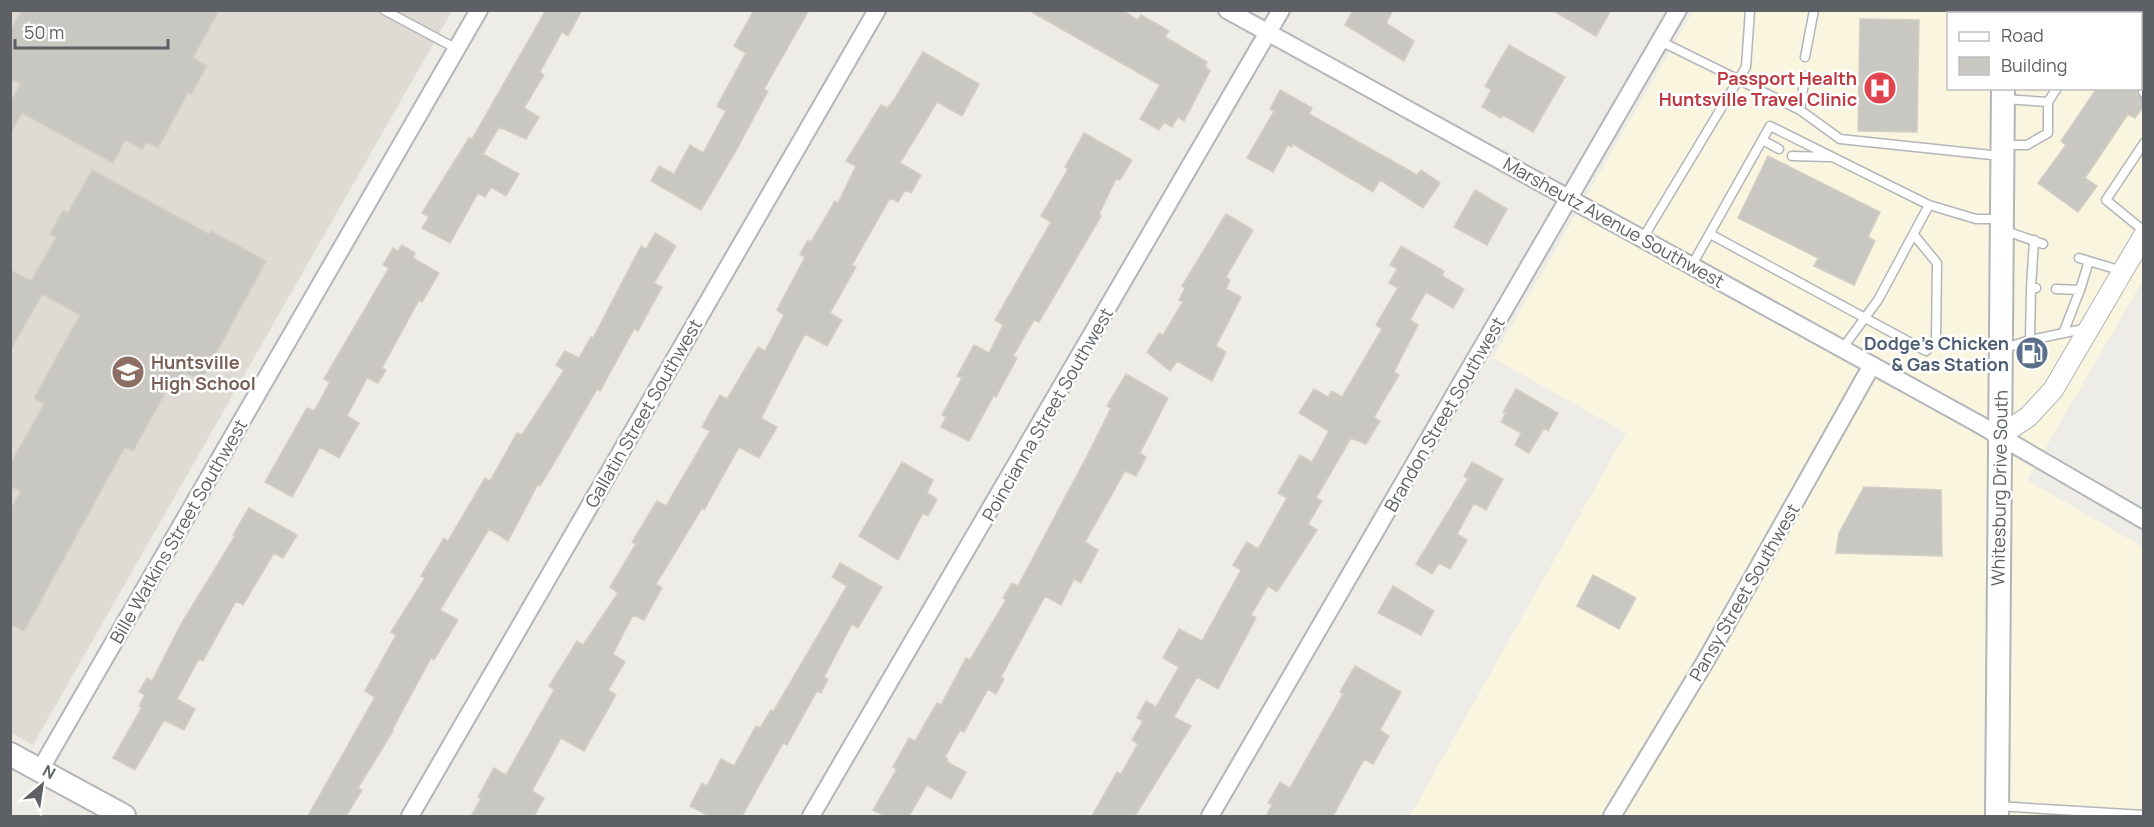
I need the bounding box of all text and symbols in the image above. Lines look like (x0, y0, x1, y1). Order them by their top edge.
scale bar (15, 12, 168, 50)
legend (1947, 12, 2142, 90)
text: 50 m (24, 20, 64, 44)
text: Road (2001, 23, 2044, 47)
text: Building (2001, 53, 2067, 77)
place label: Passport Health Huntsville Travel Clinic (1659, 66, 1857, 111)
hospital icon: Passport Health Huntsville Travel Clinic (1862, 70, 1898, 106)
street label: Marsheutz Avenue Southwest (1499, 151, 1729, 293)
street label: Poincianna Street Southwest (976, 303, 1118, 525)
street label: Brandon Street Southwest (1378, 312, 1510, 516)
street label: Gallatin Street Southwest (579, 314, 707, 512)
place label: Dodge's Chicken & Gas Station (1864, 331, 2009, 376)
fuel station icon: Dodge's Chicken & Gas Station (2014, 335, 2050, 371)
place label: Huntsville High School (151, 350, 256, 395)
school or university icon: Huntsville High School (110, 354, 146, 390)
street label: Whitesburg Drive South (1985, 390, 2013, 586)
street label: Bille Watkins Street Southwest (104, 414, 252, 648)
street label: Pansy Street Southwest (1683, 499, 1805, 685)
north arrow (12, 755, 72, 815)
text: N (39, 759, 60, 784)

